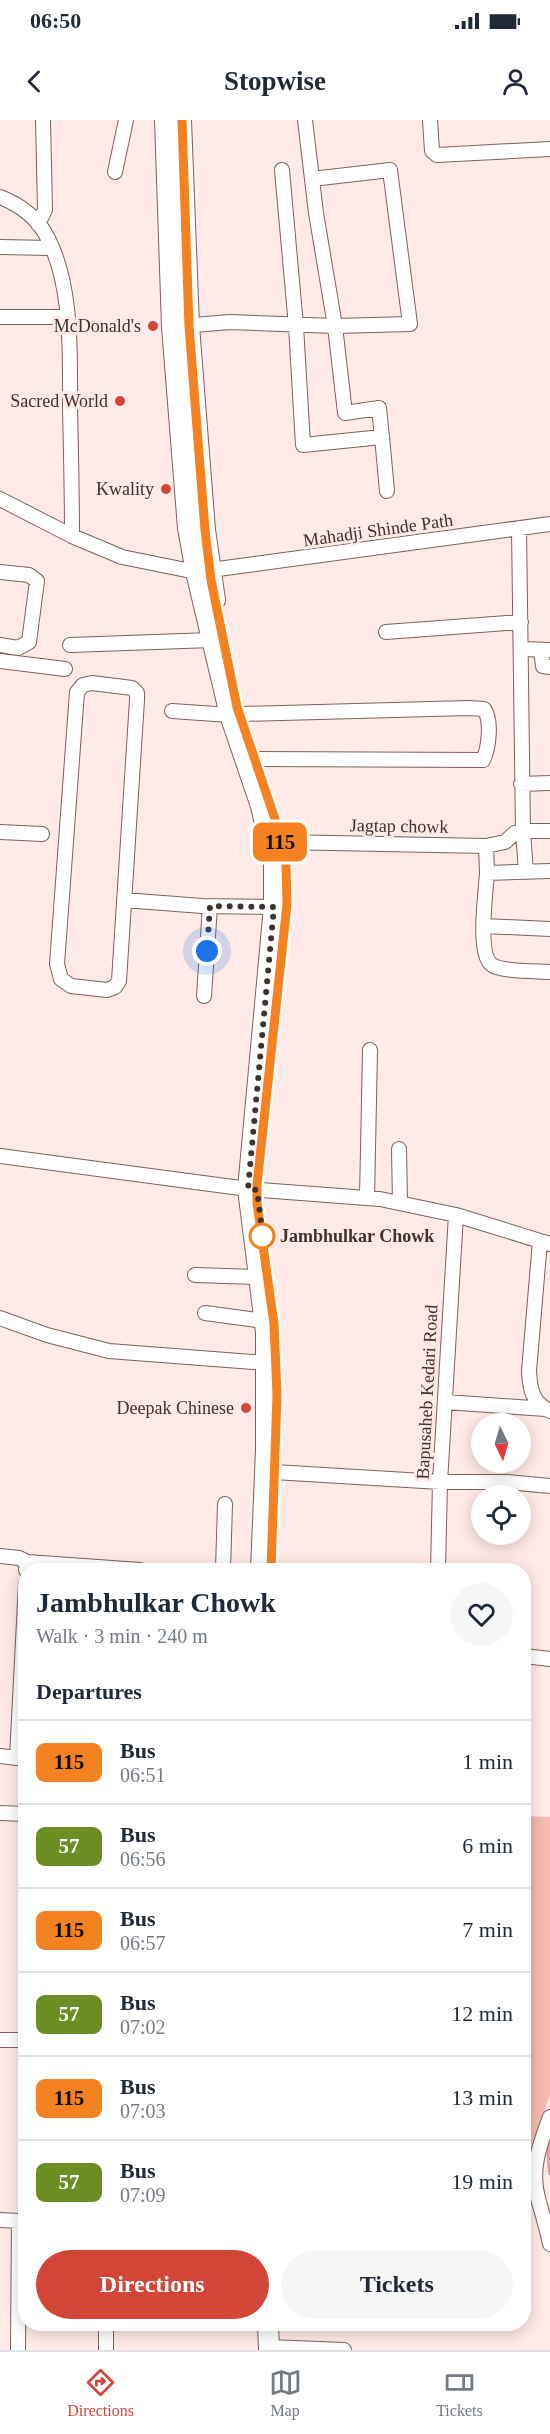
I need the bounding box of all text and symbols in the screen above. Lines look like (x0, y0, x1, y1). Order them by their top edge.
text: 06:50 (30, 8, 81, 33)
icon: back (18, 65, 51, 98)
icon: person (499, 65, 532, 98)
text: Stopwise (224, 66, 326, 96)
place label: McDonald's (54, 316, 141, 336)
marker: McDonald's (146, 319, 160, 333)
place label: Sacred World (10, 391, 108, 411)
marker: Sacred World (113, 394, 127, 408)
place label: Kwality (96, 479, 154, 499)
marker: Kwality (159, 482, 173, 496)
street label: Mahadji Shinde Path (302, 510, 454, 550)
street label: Jagtap chowk (350, 815, 448, 837)
line badge: 115 (246, 822, 314, 862)
text: 115 (265, 830, 295, 854)
your location (192, 936, 222, 966)
marker: Jambhulkar Chowk (249, 1223, 275, 1249)
place label: Jambhulkar Chowk (280, 1226, 434, 1246)
street label: Bapusaheb Kedari Road (412, 1304, 442, 1480)
place label: Deepak Chinese (117, 1398, 234, 1418)
marker: Deepak Chinese (239, 1401, 253, 1415)
north arrow (471, 1413, 531, 1473)
map controls (471, 1413, 531, 1545)
button: locate (471, 1485, 531, 1545)
button: heart (450, 1583, 513, 1646)
text: Jambhulkar Chowk (36, 1587, 276, 1618)
text: Walk · 3 min · 240 m (36, 1625, 208, 1647)
text: Departures (36, 1679, 142, 1704)
text: Bus (120, 1738, 155, 1763)
text: 1 min (462, 1749, 513, 1774)
text: 115 (54, 1750, 84, 1774)
text: 06:51 (120, 1764, 166, 1786)
text: Bus (120, 1822, 155, 1847)
text: 6 min (462, 1833, 513, 1858)
text: 57 (59, 1834, 80, 1858)
text: 06:56 (120, 1848, 166, 1870)
text: Bus (120, 1906, 155, 1931)
text: 7 min (462, 1917, 513, 1942)
text: 115 (54, 1918, 84, 1942)
text: 06:57 (120, 1932, 166, 1954)
text: Bus (120, 1990, 155, 2015)
text: 12 min (451, 2001, 513, 2026)
text: 57 (59, 2002, 80, 2026)
text: 07:02 (120, 2016, 166, 2038)
text: Bus (120, 2074, 155, 2099)
text: 13 min (451, 2085, 513, 2110)
text: 115 (54, 2086, 84, 2110)
text: 07:03 (120, 2100, 166, 2122)
text: Bus (120, 2158, 155, 2183)
text: 19 min (451, 2169, 513, 2194)
text: 57 (59, 2170, 80, 2194)
text: 07:09 (120, 2184, 166, 2206)
button: Directions (36, 2250, 269, 2319)
button: Tickets (281, 2250, 513, 2319)
tab: Directions (67, 2366, 134, 2420)
tab: Map (269, 2366, 302, 2420)
tab: Tickets (436, 2366, 483, 2420)

